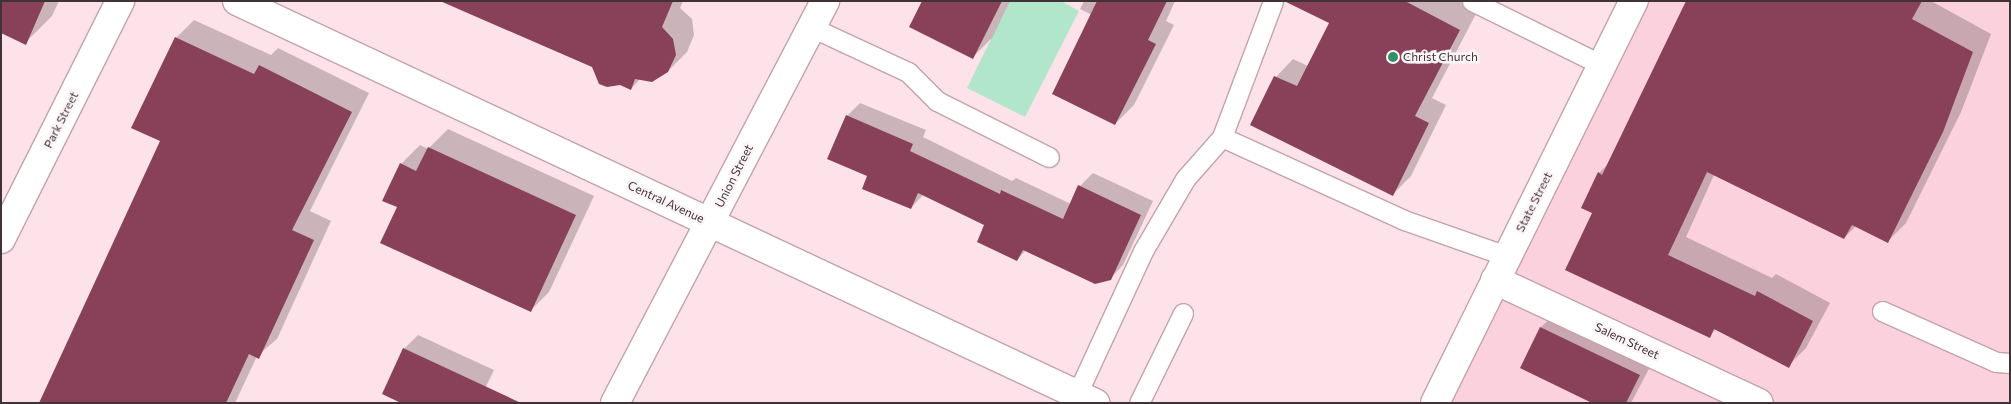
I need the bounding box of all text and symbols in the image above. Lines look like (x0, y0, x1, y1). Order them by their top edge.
place label: Christ Church (1403, 50, 1478, 64)
marker: Christ Church (1387, 51, 1399, 63)
street label: Park Street (41, 89, 81, 151)
street label: Union Street (712, 142, 756, 210)
street label: State Street (1513, 170, 1555, 234)
street label: Central Avenue (626, 178, 706, 226)
street label: Salem Street (1593, 320, 1661, 362)

